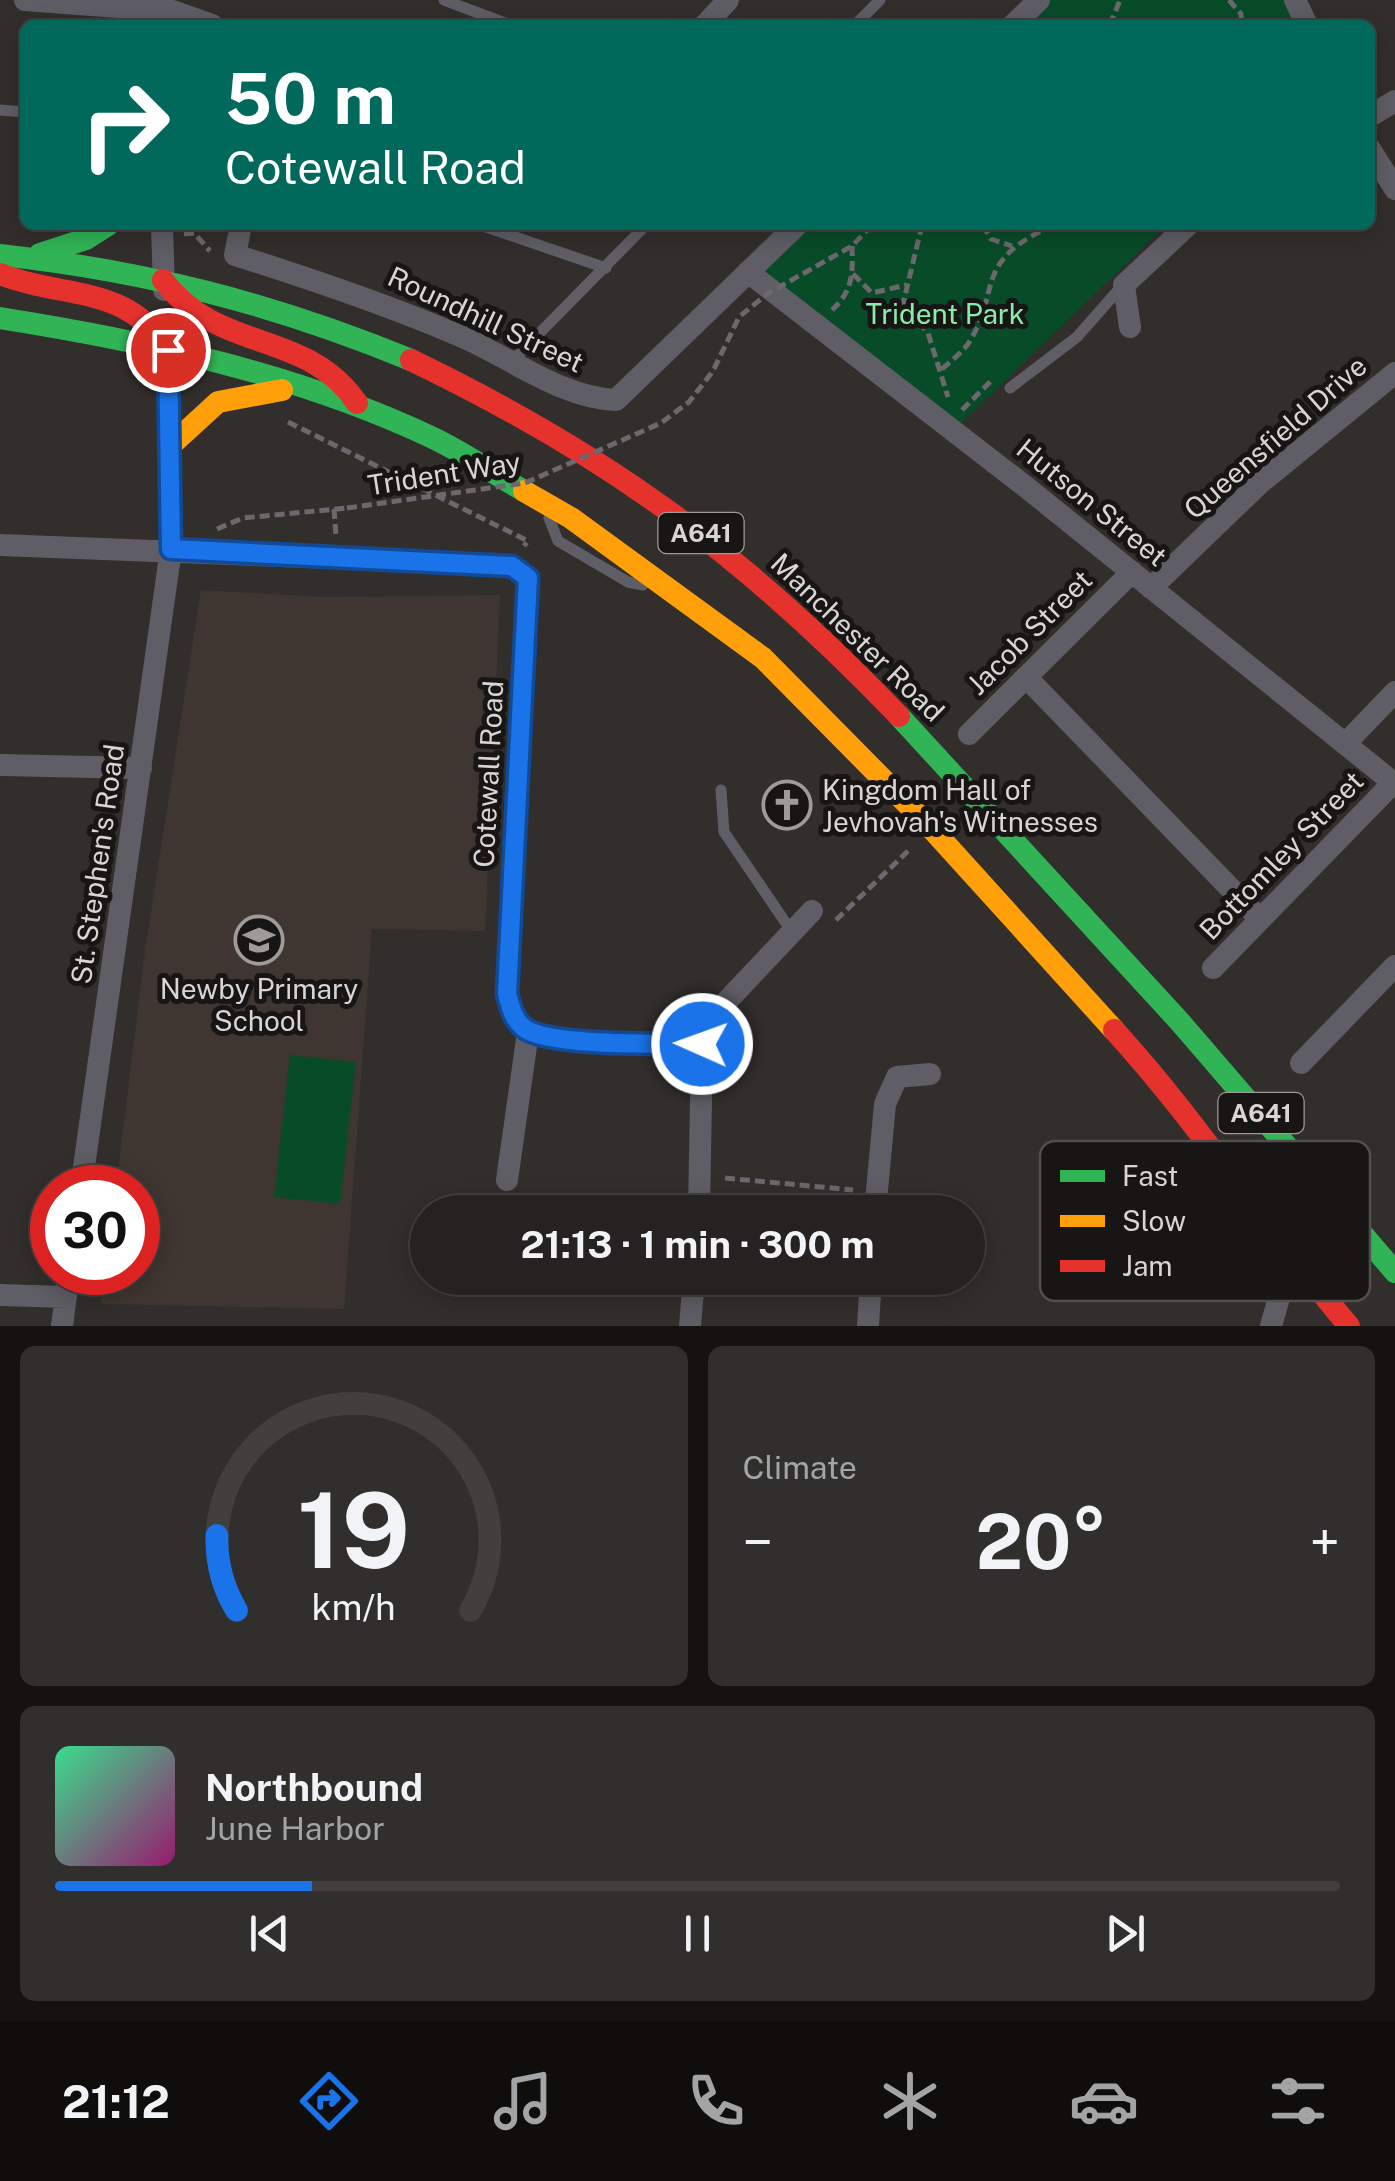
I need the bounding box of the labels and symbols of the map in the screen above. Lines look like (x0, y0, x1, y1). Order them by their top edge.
street label: Roundhill Street (383, 259, 589, 379)
park label: Trident Park (865, 297, 1025, 330)
pin (126, 308, 211, 393)
street label: Queensfield Drive (1177, 349, 1373, 525)
street label: Hutson Street (1010, 432, 1174, 572)
street label: Trident Way (365, 445, 523, 501)
road number: A641 (658, 513, 744, 553)
street label: Manchester Road (765, 546, 951, 728)
street label: Jacob Street (960, 563, 1098, 701)
street label: Cotewall Road (467, 680, 509, 868)
street label: St. Stephen's Road (64, 742, 130, 986)
street label: Bottomley Street (1192, 764, 1370, 946)
place label: Kingdom Hall of Jevhovah's Witnesses (822, 773, 1098, 838)
church icon: Kingdom Hall of Jevhovah's Witnesses (761, 779, 813, 831)
school or university icon: Newby Primary School (233, 914, 285, 966)
place label: Newby Primary School (160, 972, 358, 1037)
position arrow (650, 992, 754, 1096)
road number: A641 (1218, 1093, 1304, 1133)
legend (1040, 1141, 1370, 1301)
text: Fast (1122, 1159, 1178, 1192)
speed limit sign: 30 (30, 1165, 160, 1295)
text: Slow (1122, 1204, 1186, 1237)
text: Jam (1122, 1249, 1173, 1282)

